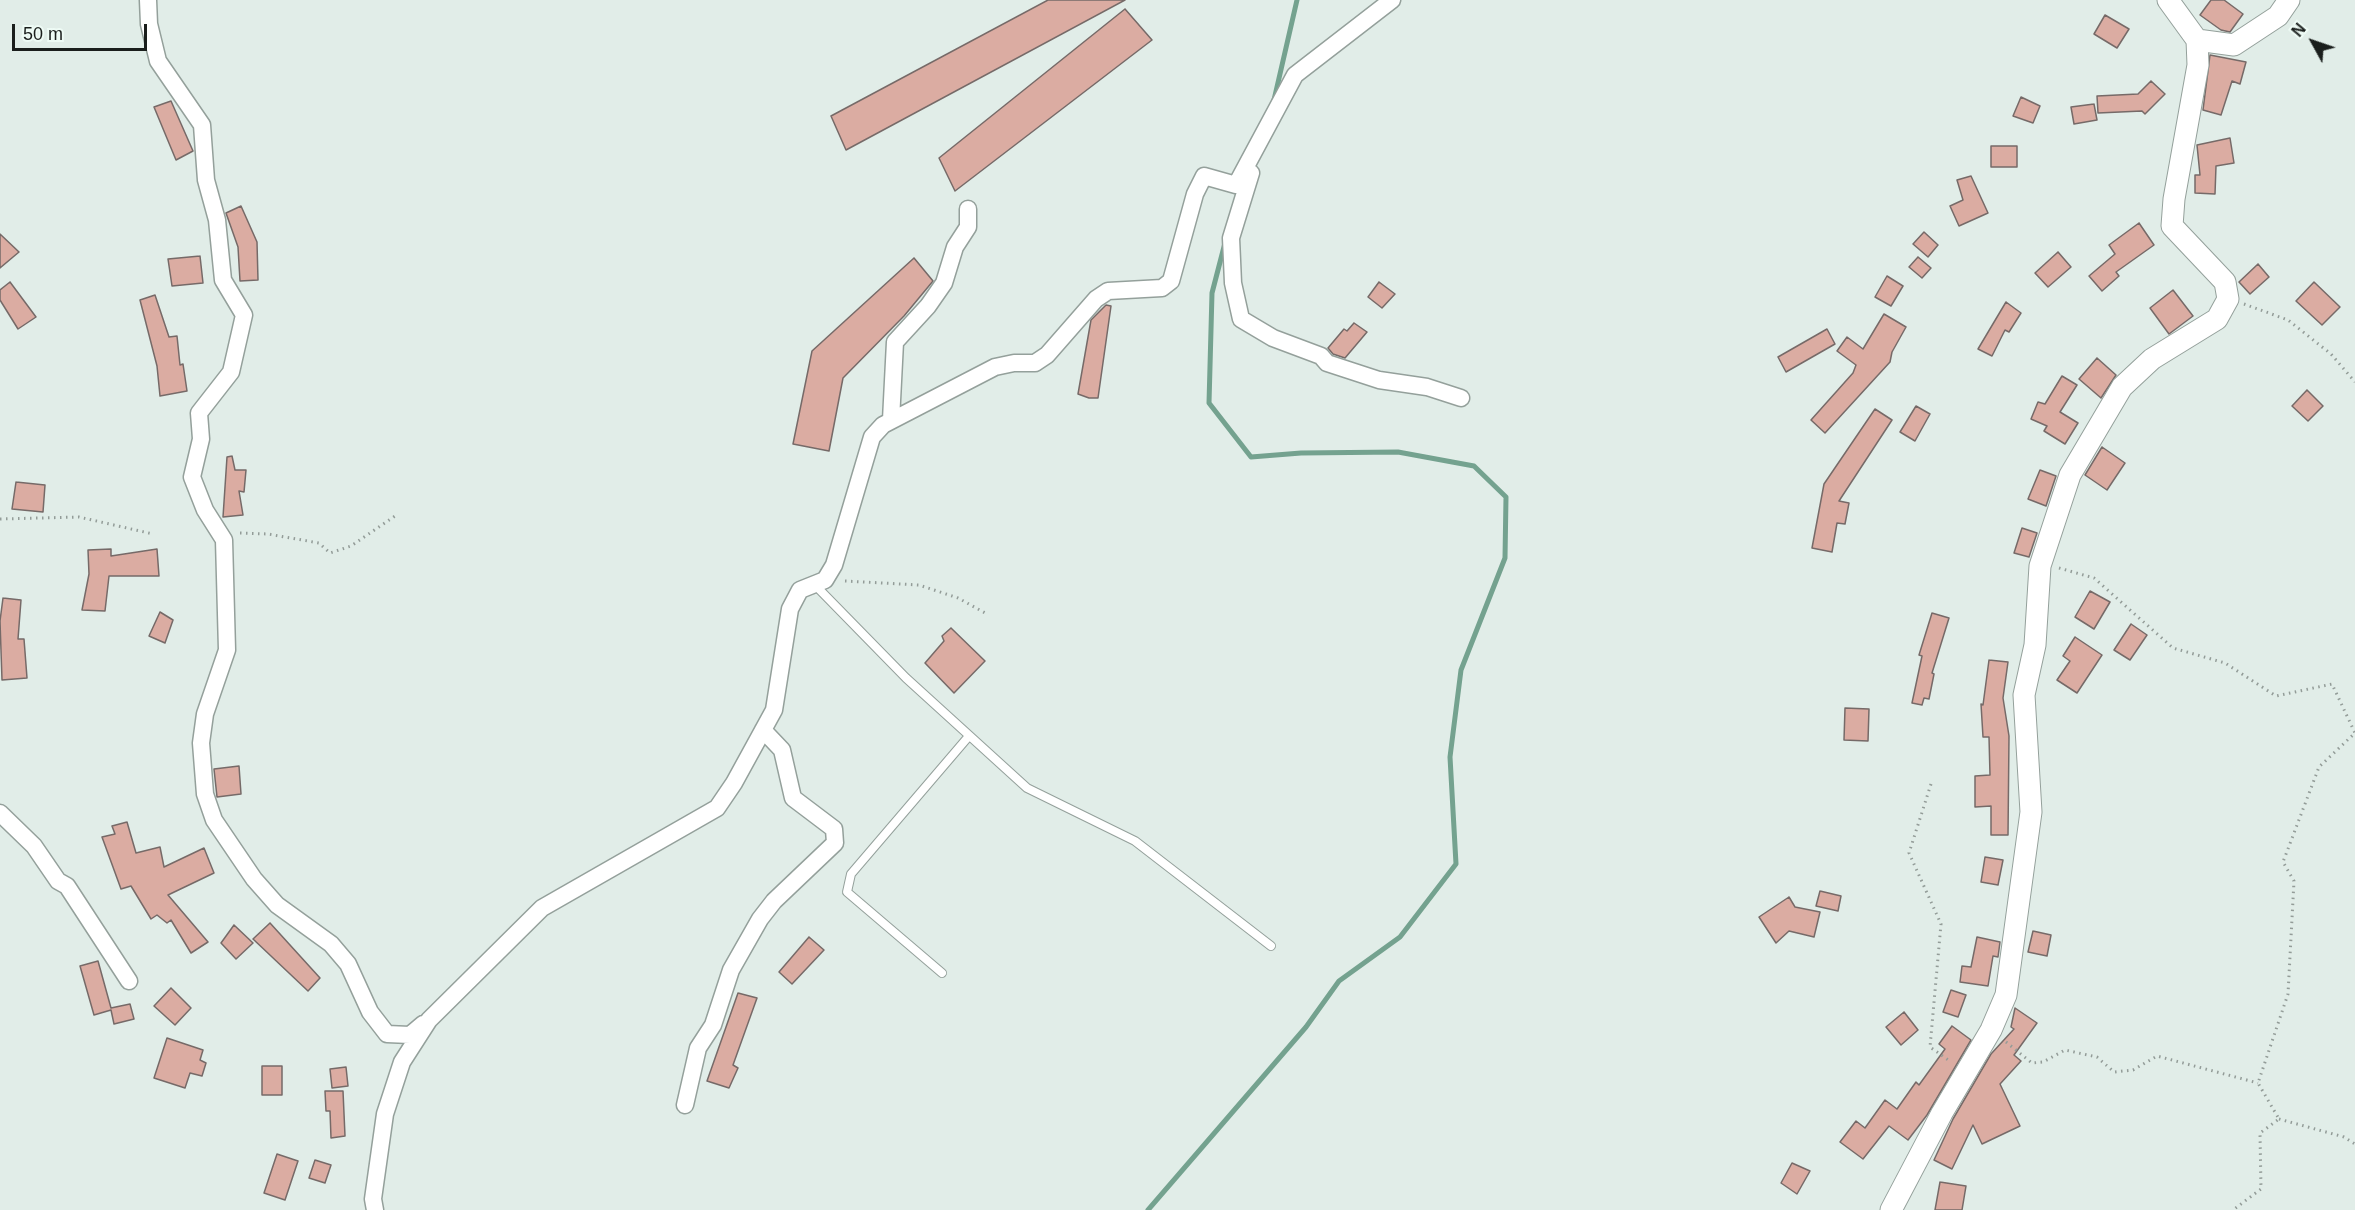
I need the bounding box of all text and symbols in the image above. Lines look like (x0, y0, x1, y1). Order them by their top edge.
scale bar (15, 12, 150, 50)
north arrow (2283, 12, 2343, 72)
text: N (2289, 20, 2309, 40)
text: 50 m (23, 24, 63, 44)

